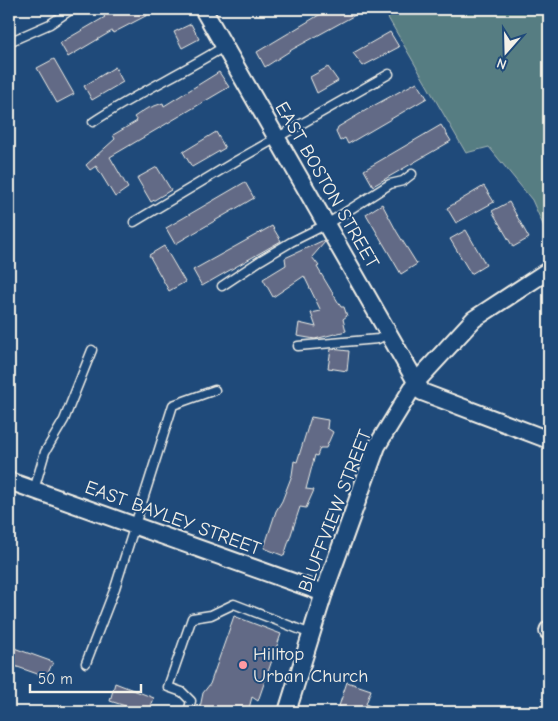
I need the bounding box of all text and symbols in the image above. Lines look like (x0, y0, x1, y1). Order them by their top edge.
north arrow (480, 28, 530, 78)
text: N (495, 54, 509, 73)
street label: EAST BOSTON STREET (270, 98, 384, 272)
street label: BLUFFVIEW STREET (294, 427, 376, 595)
street label: EAST BAYLEY STREET (82, 476, 264, 560)
place label: Hilltop Urban Church (253, 643, 368, 687)
marker: Hilltop Urban Church (237, 659, 249, 671)
scale bar (30, 661, 141, 693)
text: 50 m (38, 670, 73, 688)

